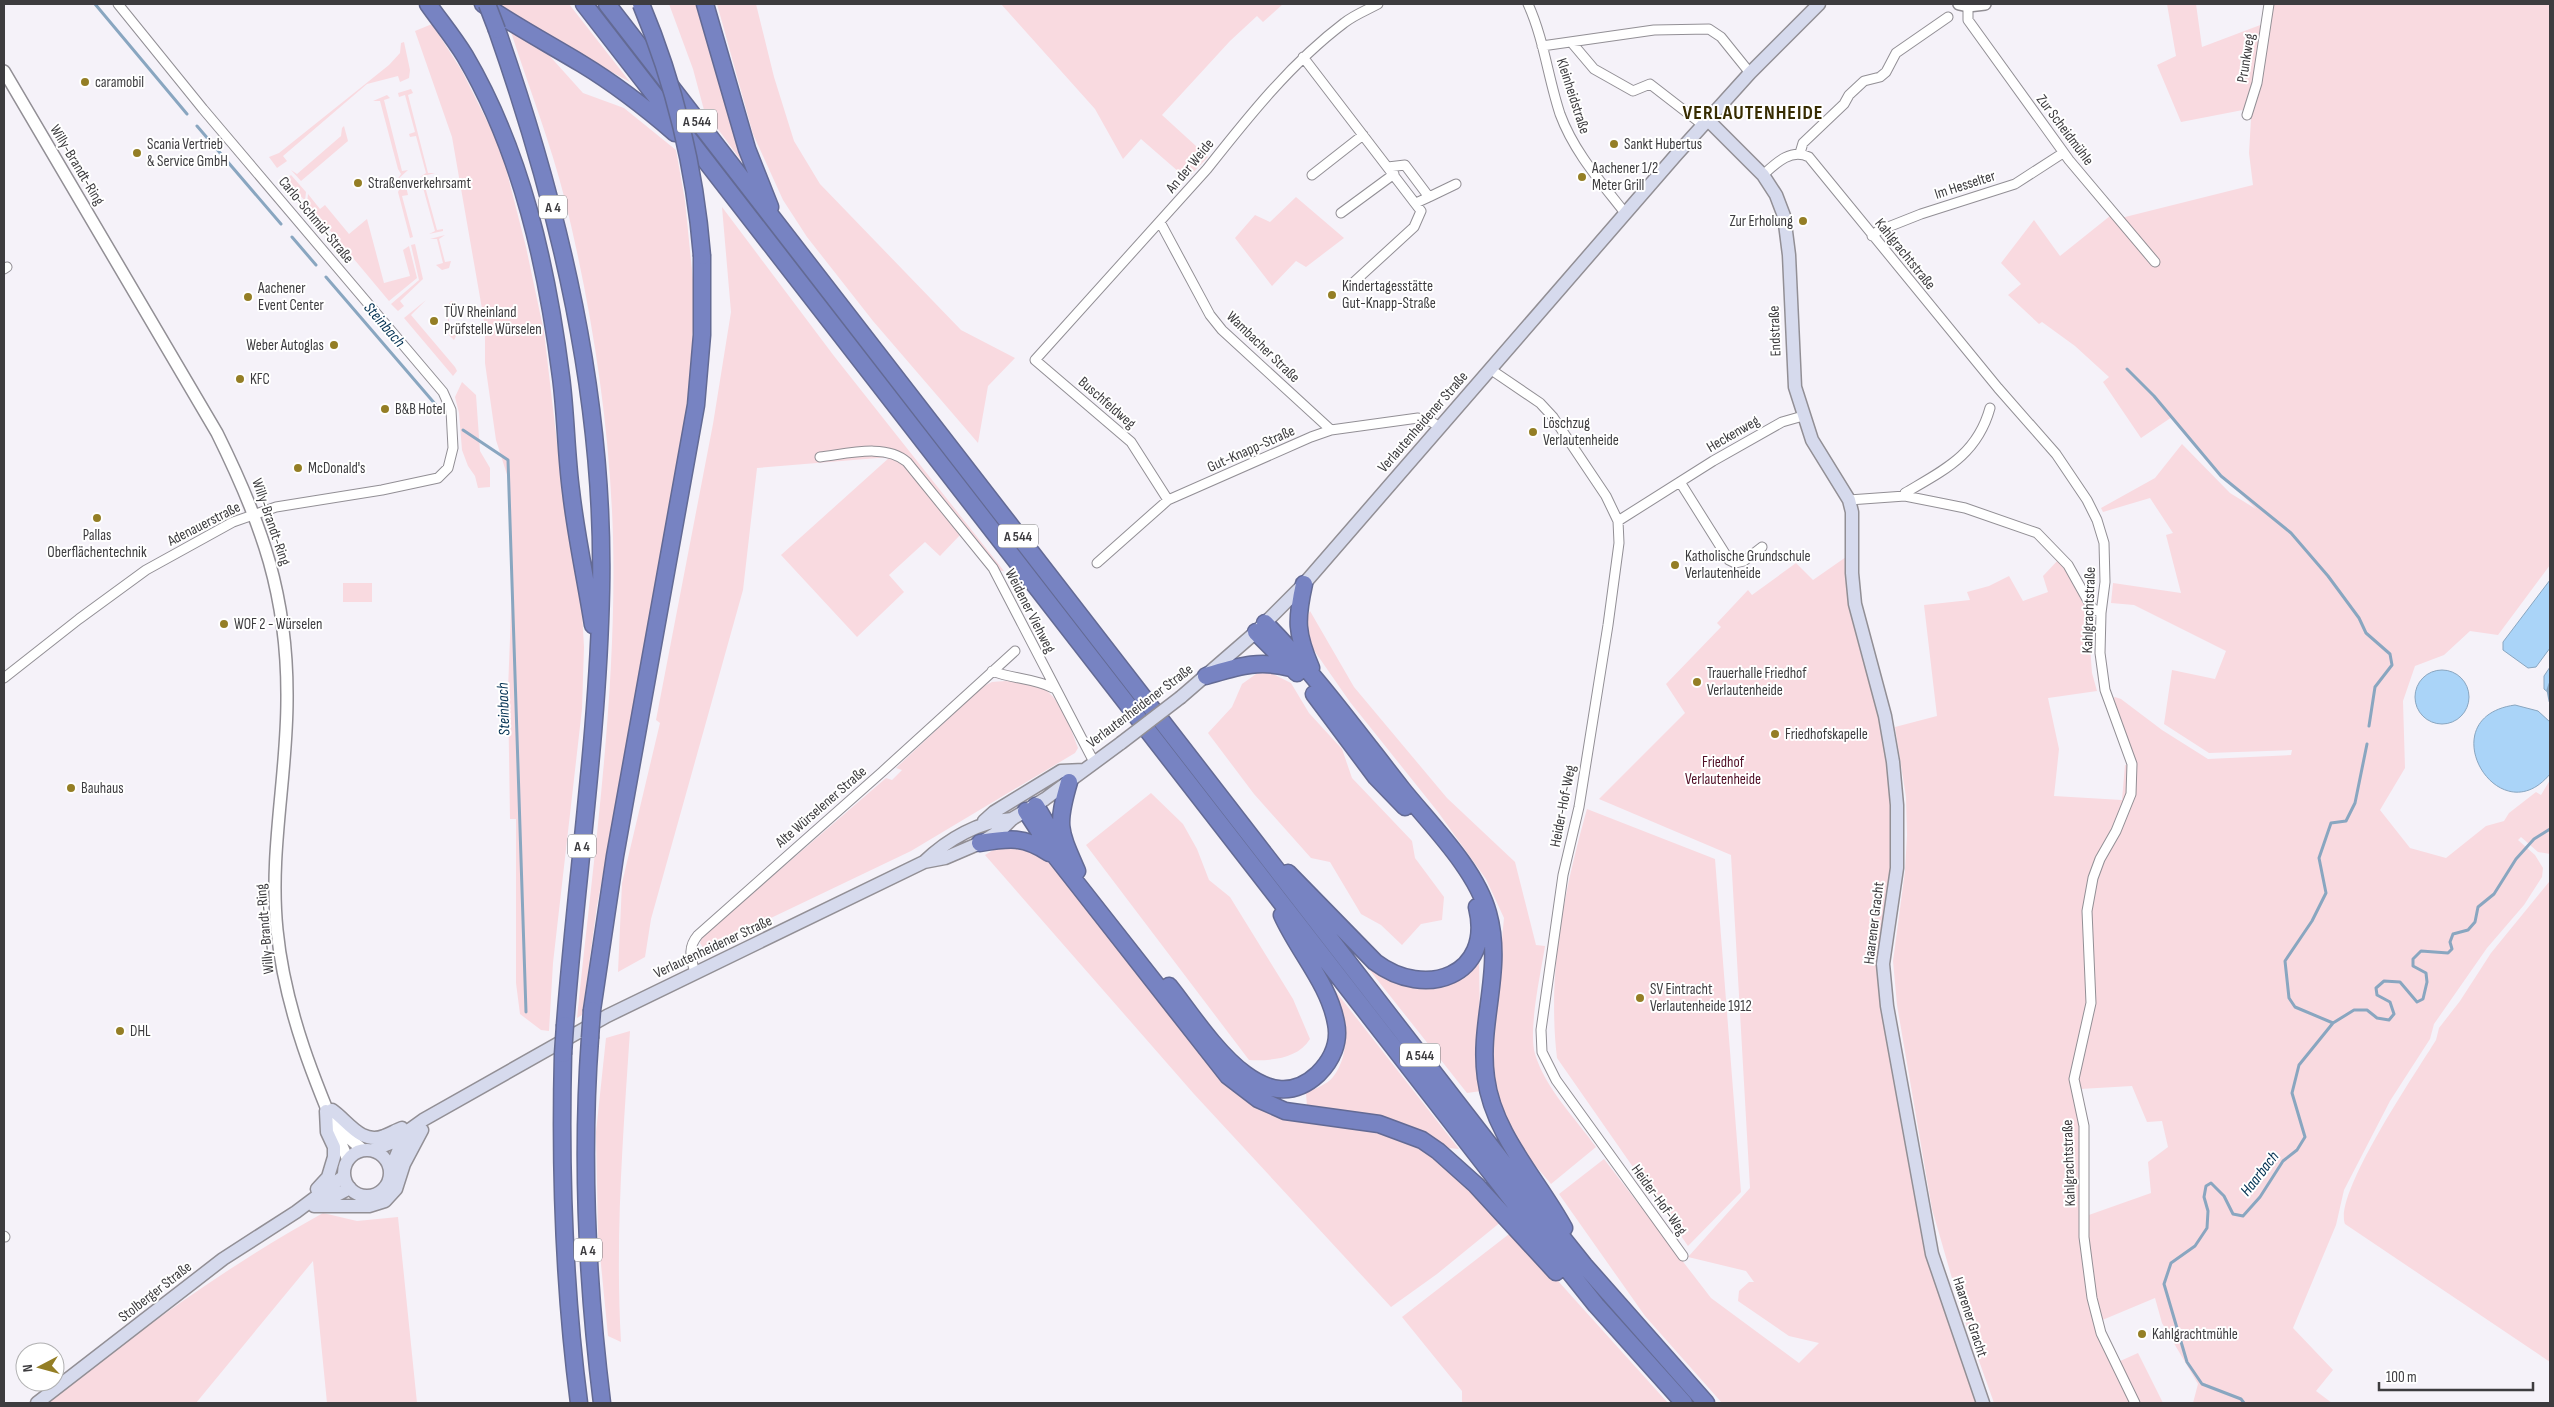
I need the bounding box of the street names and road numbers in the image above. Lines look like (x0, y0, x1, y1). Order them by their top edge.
street label: Prunkweg (2233, 32, 2259, 84)
street label: Kleinheidstraße (1552, 56, 1594, 136)
street label: Zur Scheidmühle (2032, 91, 2098, 169)
road number: A 544 (677, 110, 717, 132)
street label: Willy-Brandt-Ring (46, 121, 108, 209)
street label: An der Weide (1161, 135, 1218, 198)
street label: Im Hesselter (1932, 166, 1999, 204)
street label: Carlo-Schmid-Straße (274, 173, 358, 267)
road number: A 4 (539, 196, 567, 218)
street label: Kahlgrachtstraße (1870, 214, 1940, 294)
street label: Endstraße (1765, 305, 1785, 357)
street label: Wambacher Straße (1222, 307, 1304, 387)
street label: Verlautenheidener Straße (1374, 367, 1472, 477)
street label: Buschfeldweg (1074, 373, 1140, 433)
street label: Heckenweg (1703, 411, 1763, 457)
street label: Gut-Knapp-Straße (1204, 421, 1298, 477)
street label: Willy-Brandt-Ring (247, 476, 295, 568)
street label: Adenauerstraße (164, 498, 244, 551)
road number: A 544 (998, 524, 1038, 548)
street label: Weidener Viehweg (1001, 566, 1059, 656)
street label: Kahlgrachtstraße (2078, 566, 2100, 654)
street label: Verlautenheidener Straße (1083, 660, 1197, 752)
street label: Alte Würselener Straße (771, 762, 871, 852)
street label: Heider-Hof-Weg (1546, 763, 1580, 849)
road number: A 4 (568, 834, 596, 858)
street label: Haarener Gracht (1860, 880, 1889, 965)
street label: Willy-Brandt-Ring (252, 883, 278, 975)
street label: Verlautenheidener Straße (651, 911, 775, 983)
road number: A 544 (1400, 1044, 1440, 1066)
street label: Kahlgrachtstraße (2058, 1119, 2080, 1207)
street label: Heider-Hof-Weg (1627, 1161, 1691, 1239)
road number: A 4 (574, 1238, 602, 1262)
street label: Stolberger Straße (115, 1257, 195, 1327)
street label: Haarener Gracht (1948, 1275, 1992, 1360)

